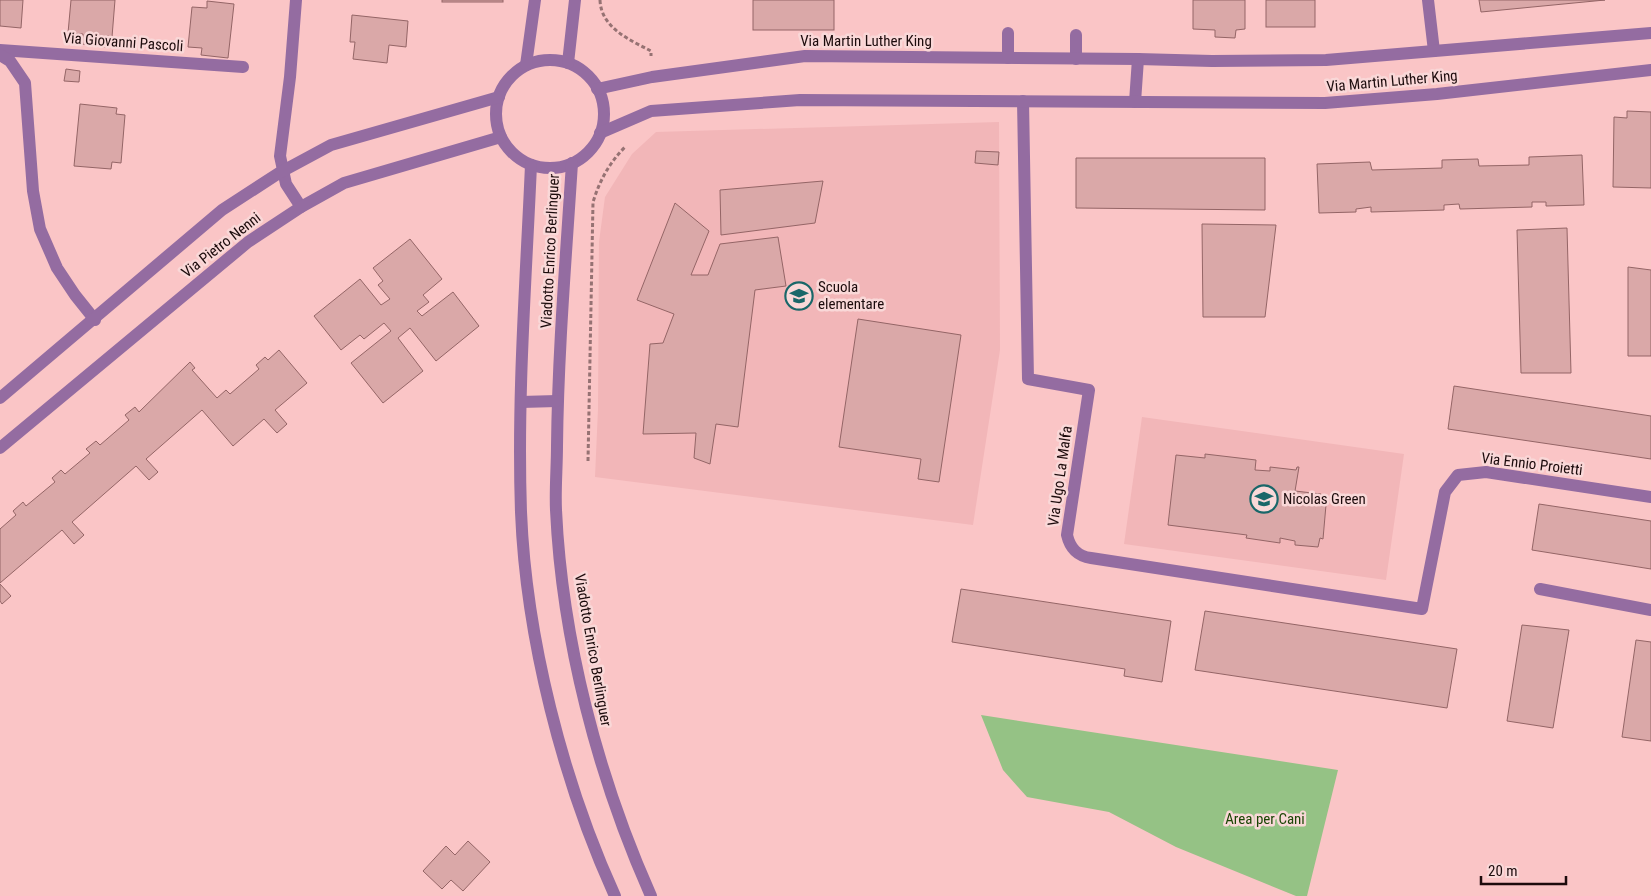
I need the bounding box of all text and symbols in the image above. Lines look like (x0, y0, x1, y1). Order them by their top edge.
street label: Via Giovanni Pascoli (62, 29, 184, 55)
street label: Via Martin Luther King (800, 32, 932, 50)
street label: Via Martin Luther King (1326, 66, 1458, 96)
street label: Viadotto Enrico Berlinguer (537, 173, 563, 329)
street label: Via Pietro Nenni (178, 209, 264, 281)
place label: Scuola elementare (818, 278, 884, 313)
school or university icon: Scuola elementare (784, 281, 814, 311)
street label: Via Ugo La Malfa (1044, 425, 1076, 527)
street label: Via Ennio Proietti (1480, 449, 1584, 479)
school or university icon: Nicolas Green (1249, 484, 1279, 514)
place label: Nicolas Green (1283, 490, 1366, 508)
street label: Viadotto Enrico Berlinguer (571, 572, 615, 728)
park label: Area per Cani (1225, 810, 1305, 828)
scale bar (1481, 854, 1566, 886)
text: 20 m (1488, 862, 1518, 880)

